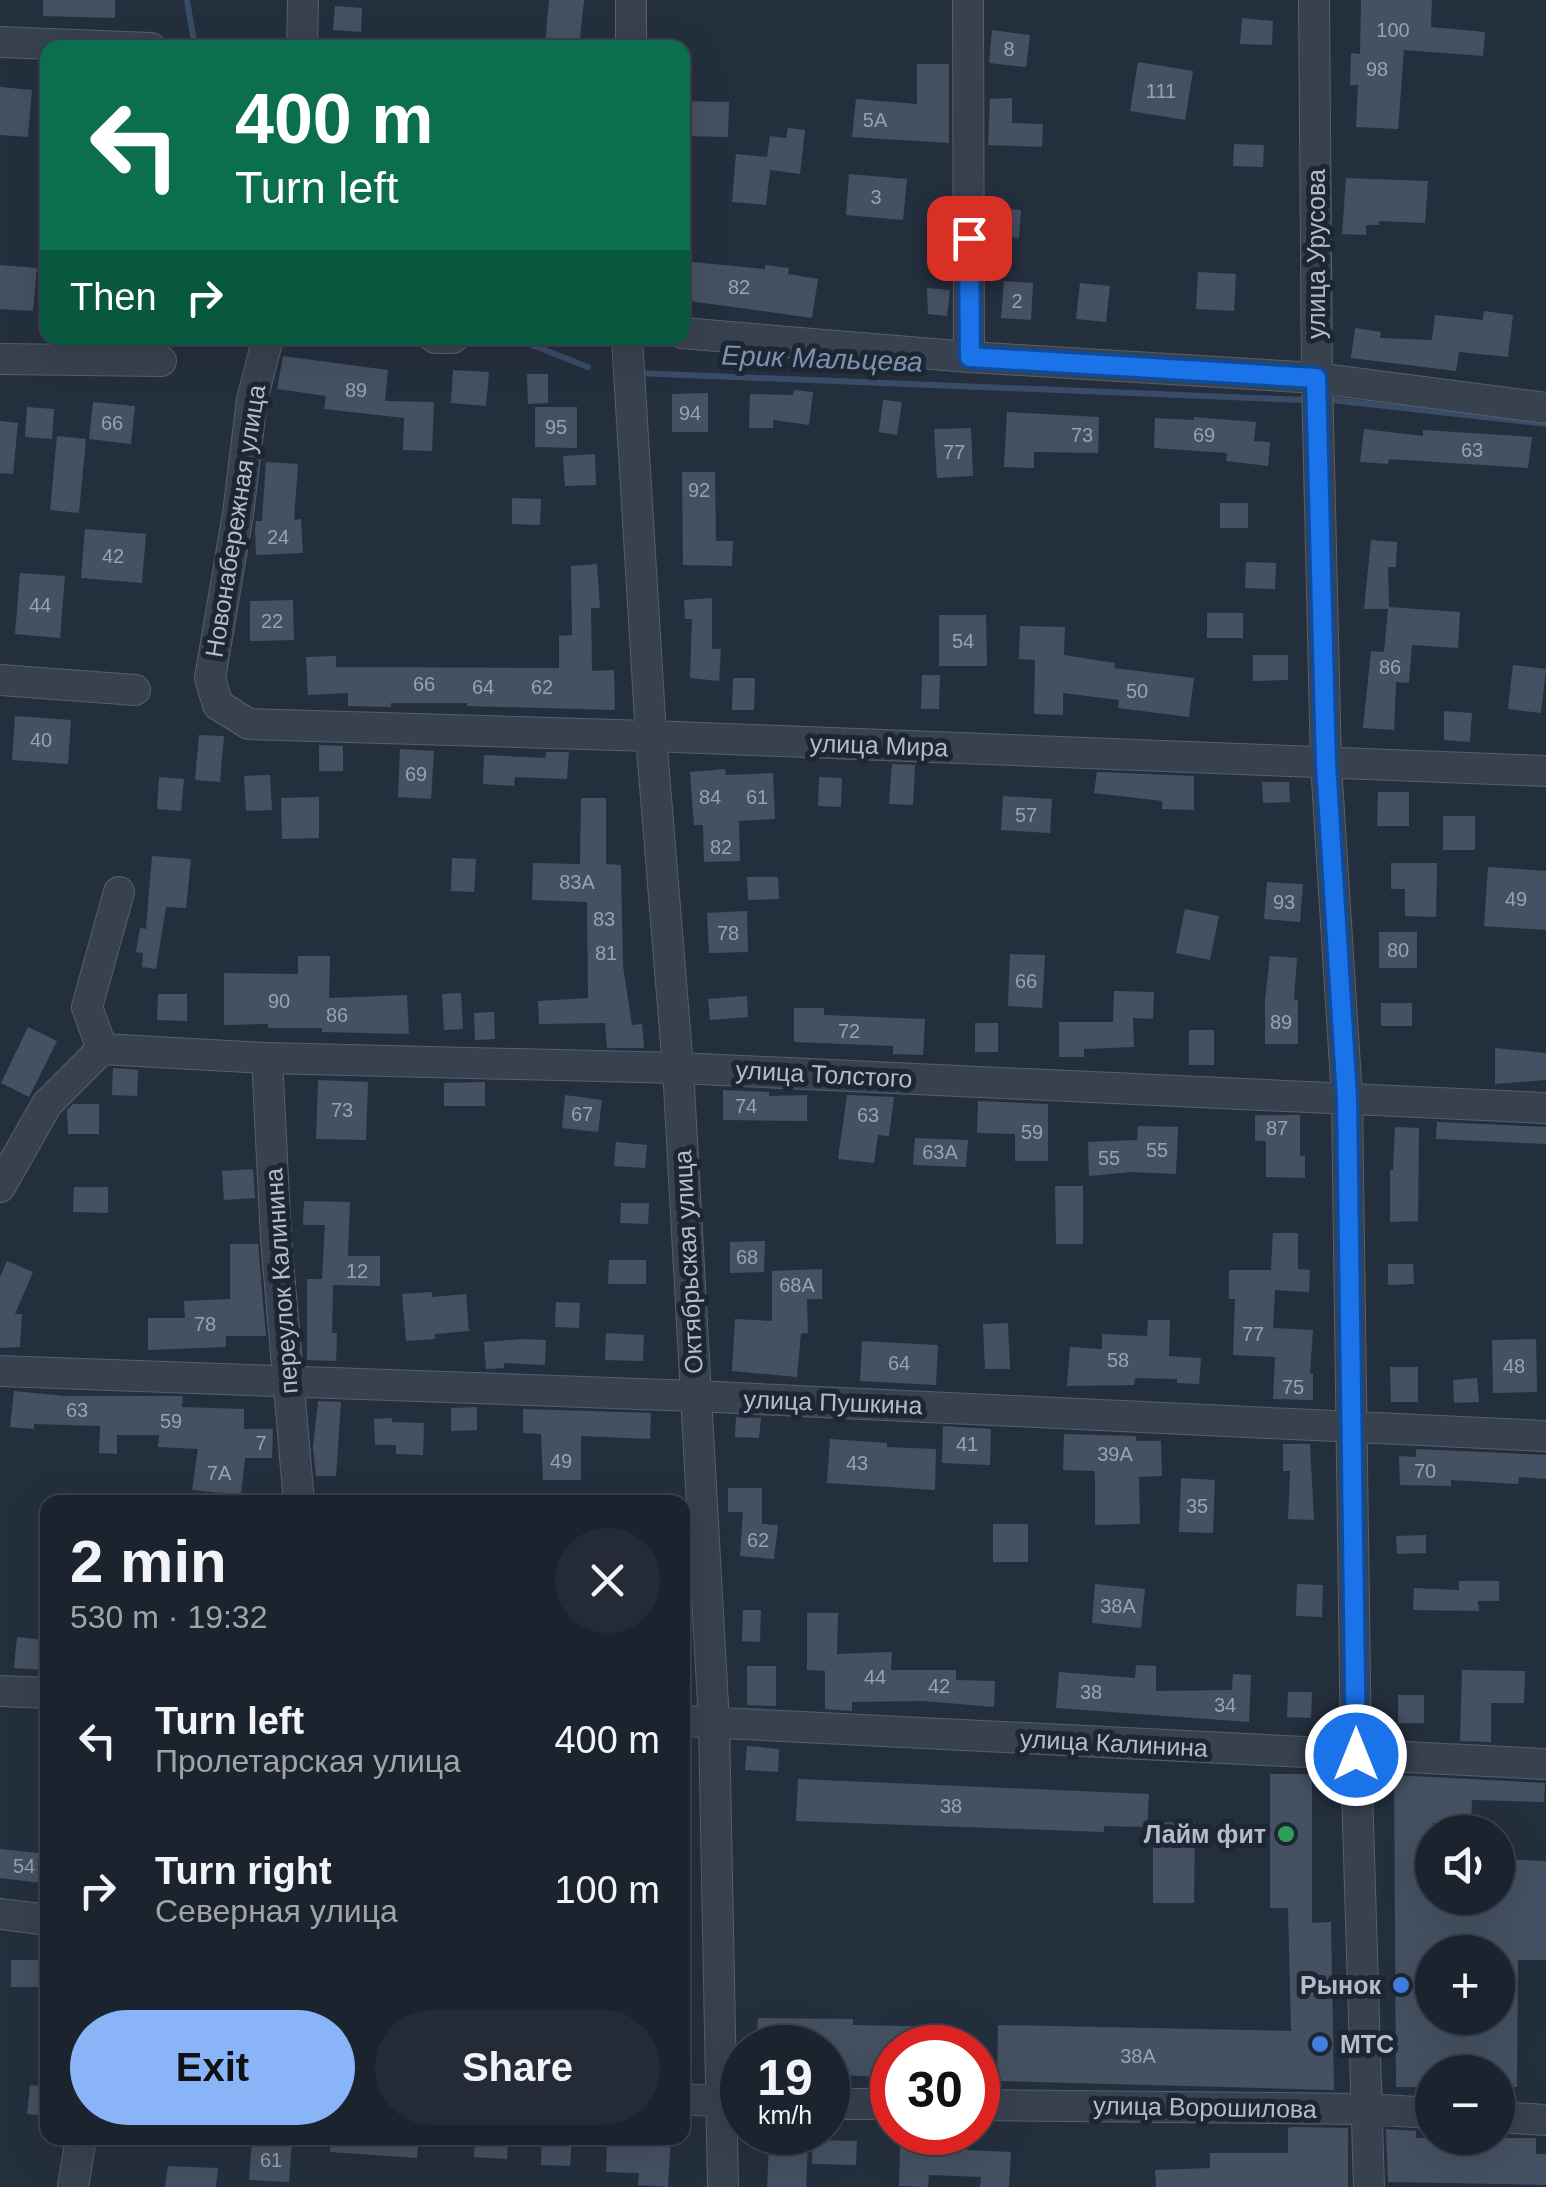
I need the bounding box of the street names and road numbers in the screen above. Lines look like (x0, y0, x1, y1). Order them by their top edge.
street label: улица Урусова (1302, 169, 1330, 339)
street label: Новонабережная улица (200, 383, 270, 659)
street label: улица Мира (809, 729, 949, 761)
street label: улица Толстого (735, 1055, 913, 1093)
street label: Октябрьская улица (668, 1149, 708, 1375)
street label: переулок Калинина (259, 1167, 303, 1395)
street label: улица Пушкина (743, 1385, 923, 1419)
street label: улица Калинина (1019, 1724, 1209, 1762)
street label: улица Ворошилова (1093, 2091, 1317, 2123)

